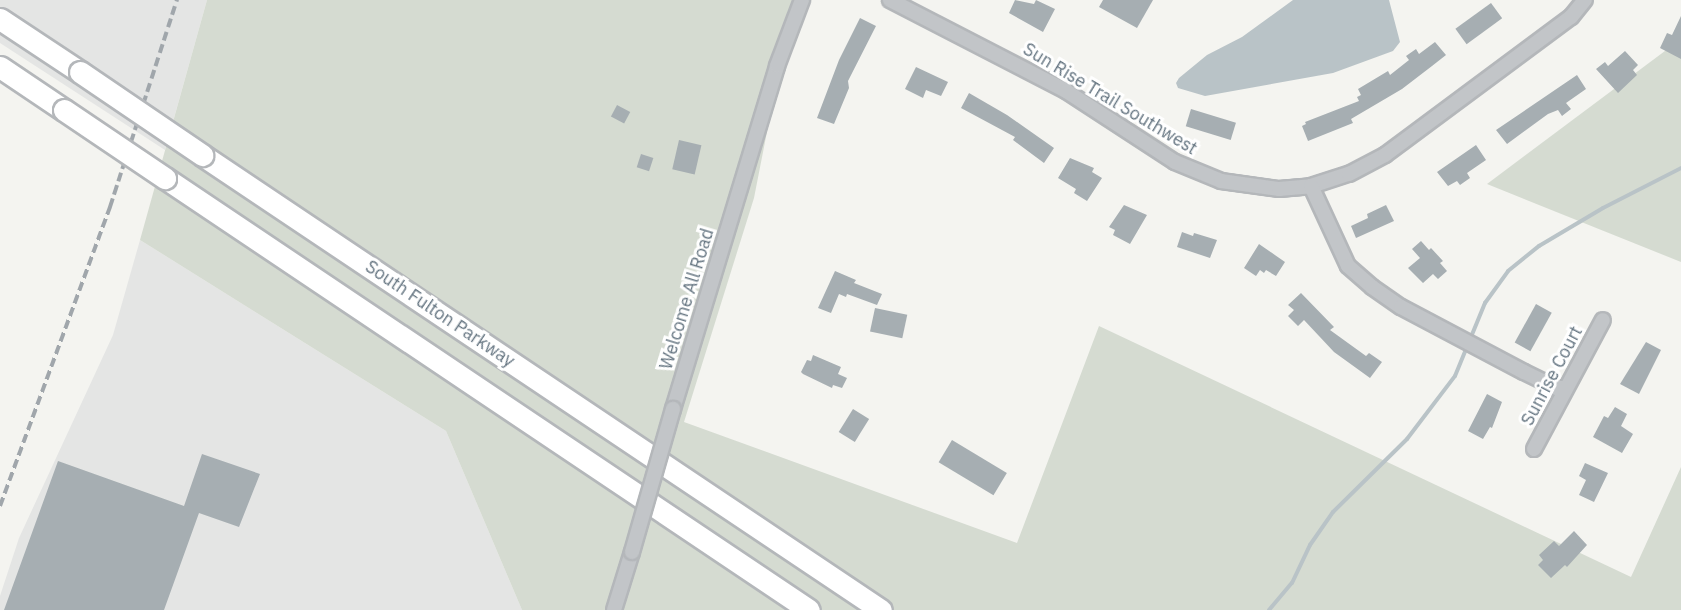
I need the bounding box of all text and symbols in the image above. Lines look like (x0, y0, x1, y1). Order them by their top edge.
street label: Sun Rise Trail Southwest (1019, 38, 1201, 160)
street label: Welcome All Road (655, 226, 719, 372)
street label: South Fulton Parkway (361, 256, 519, 372)
street label: Sunrise Court (1517, 323, 1587, 429)

